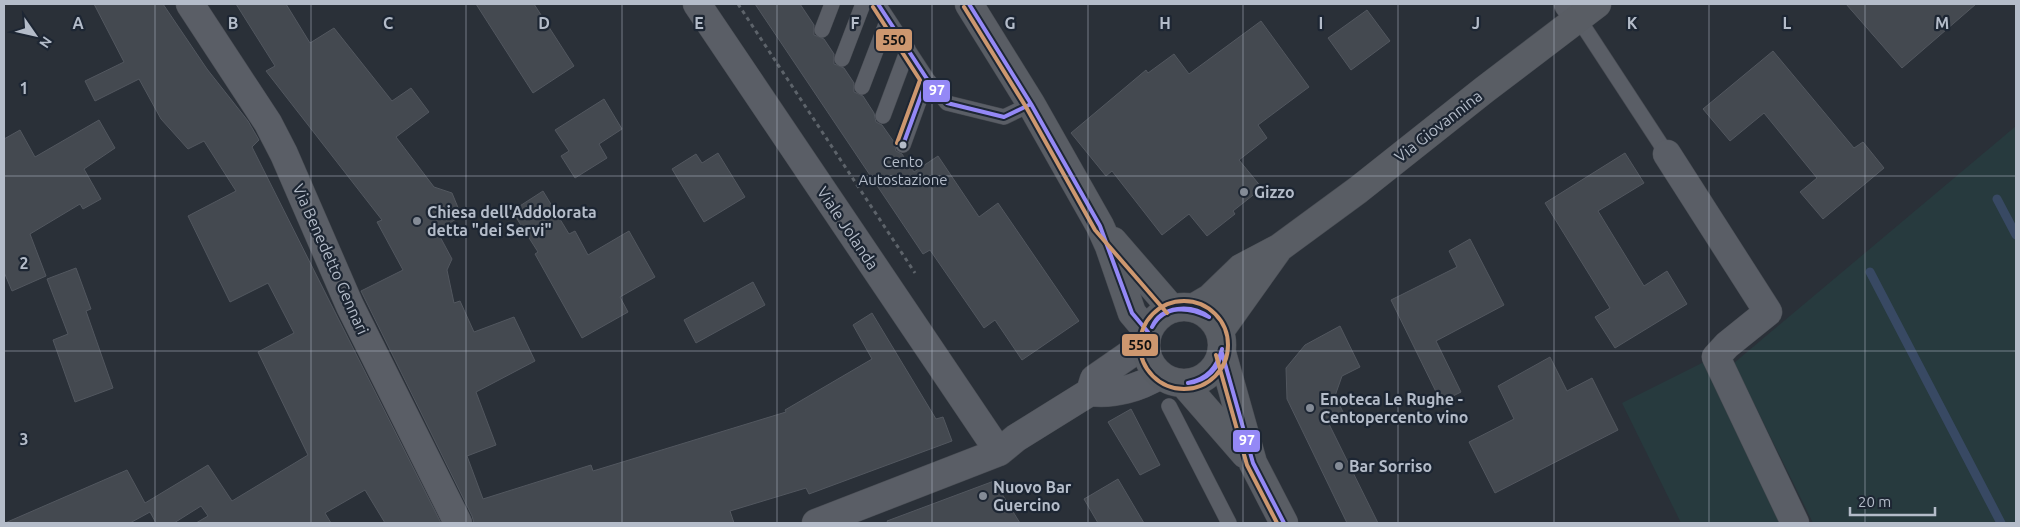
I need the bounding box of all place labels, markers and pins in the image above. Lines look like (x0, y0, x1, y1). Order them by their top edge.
marker: Cento Autostazione (898, 140, 908, 150)
place label: Cento Autostazione (858, 153, 948, 188)
place label: Gizzo (1254, 183, 1295, 201)
marker: Gizzo (1238, 186, 1250, 198)
place label: Chiesa dell'Addolorata detta "dei Servi" (427, 203, 597, 239)
marker: Chiesa dell'Addolorata detta "dei Servi" (411, 215, 423, 227)
place label: Enoteca Le Rughe - Centopercento vino (1320, 390, 1468, 426)
marker: Enoteca Le Rughe - Centopercento vino (1304, 402, 1316, 414)
place label: Bar Sorriso (1349, 457, 1432, 475)
marker: Bar Sorriso (1333, 460, 1345, 472)
place label: Nuovo Bar Guercino (993, 478, 1072, 514)
marker: Nuovo Bar Guercino (977, 490, 989, 502)

